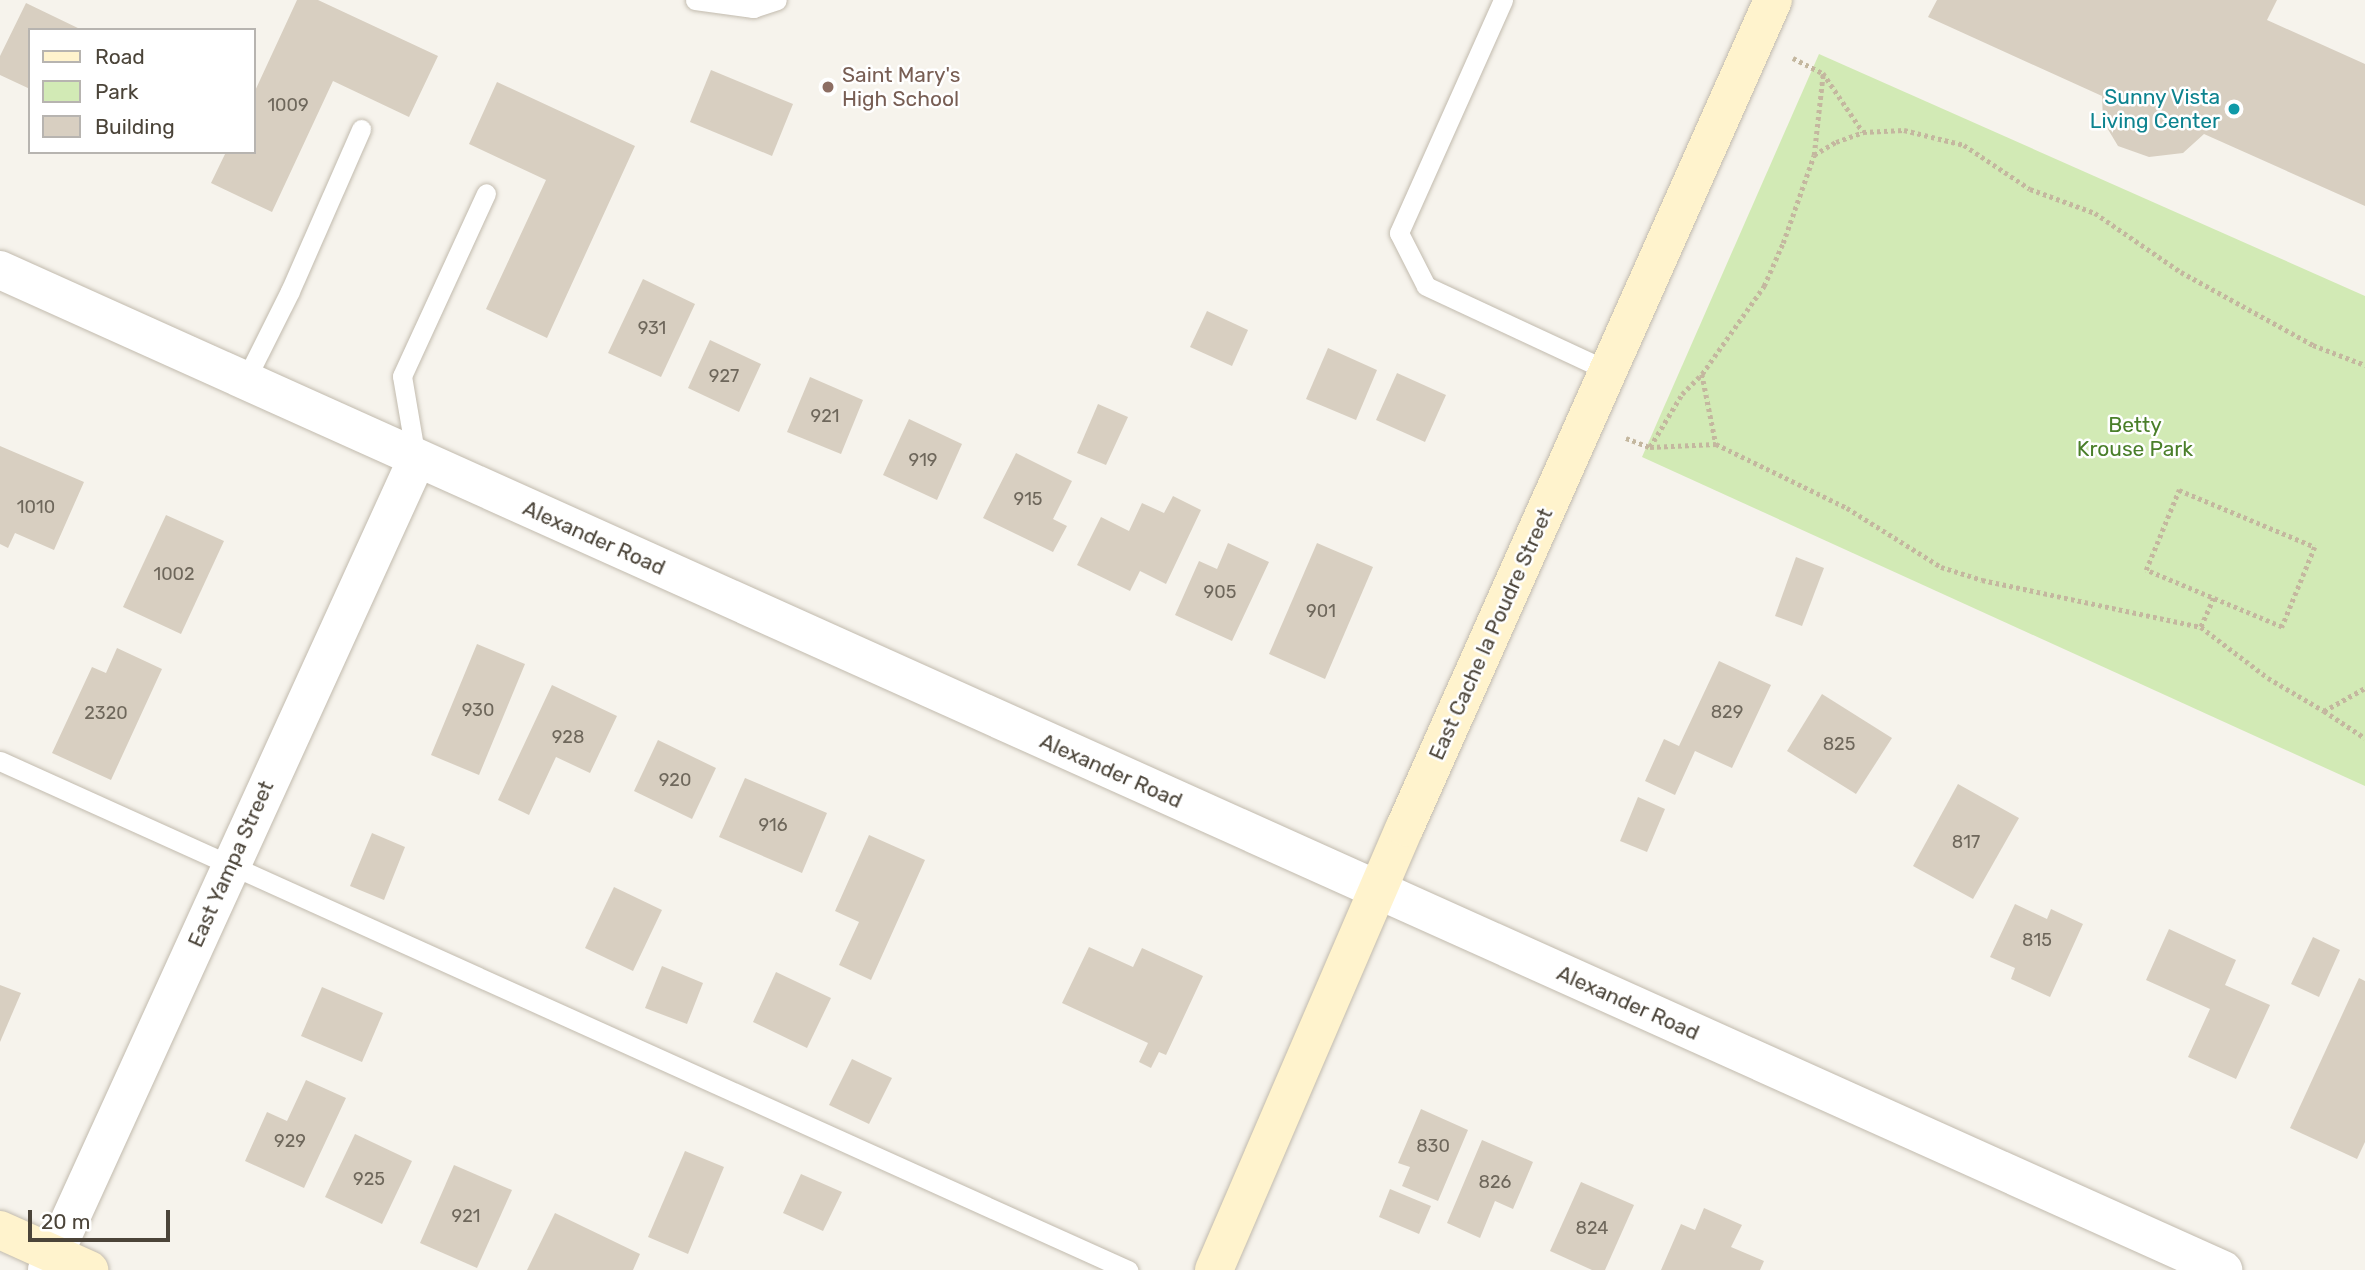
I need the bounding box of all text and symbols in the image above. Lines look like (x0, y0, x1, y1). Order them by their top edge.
legend (28, 28, 256, 154)
text: Road (95, 44, 145, 69)
place label: Saint Mary's High School (842, 62, 960, 112)
text: Park (95, 79, 139, 104)
marker: Saint Mary's High School (820, 79, 836, 95)
place label: Sunny Vista Living Center (2090, 84, 2220, 134)
house number: 1009 (267, 94, 309, 116)
marker: Sunny Vista Living Center (2226, 101, 2242, 117)
text: Building (95, 114, 175, 139)
house number: 931 (638, 317, 666, 339)
house number: 927 (709, 365, 739, 387)
house number: 921 (811, 405, 839, 427)
park label: Betty Krouse Park (2077, 412, 2193, 462)
house number: 919 (908, 449, 938, 471)
house number: 915 (1013, 488, 1043, 510)
street label: Alexander Road (519, 495, 669, 581)
house number: 1010 (17, 496, 55, 518)
street label: East Cache la Poudre Street (1424, 504, 1558, 764)
house number: 1002 (153, 563, 195, 585)
house number: 905 (1204, 581, 1236, 603)
house number: 901 (1306, 600, 1336, 622)
house number: 930 (462, 699, 494, 721)
house number: 829 (1711, 701, 1743, 723)
house number: 2320 (84, 702, 128, 724)
house number: 928 (552, 726, 584, 748)
street label: Alexander Road (1036, 728, 1186, 814)
house number: 825 (1823, 733, 1855, 755)
house number: 920 (659, 769, 691, 791)
street label: East Yampa Street (183, 777, 279, 951)
house number: 916 (758, 814, 788, 836)
house number: 817 (1952, 831, 1980, 853)
house number: 815 (2022, 929, 2052, 951)
street label: Alexander Road (1553, 960, 1703, 1046)
house number: 929 (274, 1130, 306, 1152)
house number: 830 (1416, 1135, 1450, 1157)
house number: 925 (353, 1168, 385, 1190)
house number: 826 (1479, 1171, 1511, 1193)
scale bar (32, 1196, 173, 1240)
house number: 921 (452, 1205, 480, 1227)
text: 20 m (41, 1209, 90, 1234)
house number: 824 (1575, 1217, 1609, 1239)

